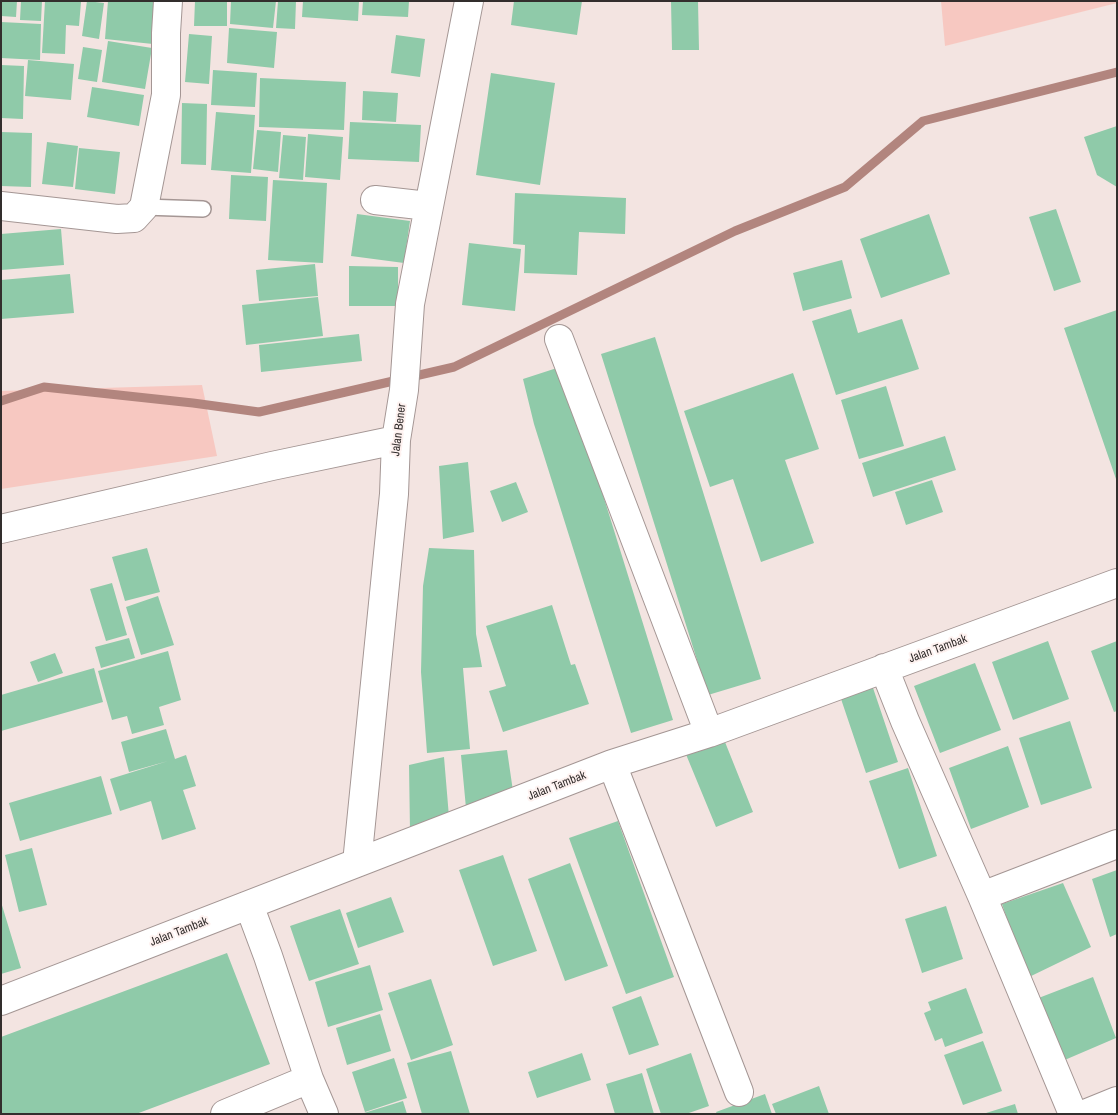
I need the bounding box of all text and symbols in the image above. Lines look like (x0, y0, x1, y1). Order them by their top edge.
street label: Jalan Bener (389, 403, 409, 457)
street label: Jalan Tambak (907, 632, 969, 666)
street label: Jalan Tambak (526, 768, 588, 804)
street label: Jalan Tambak (148, 914, 210, 950)

